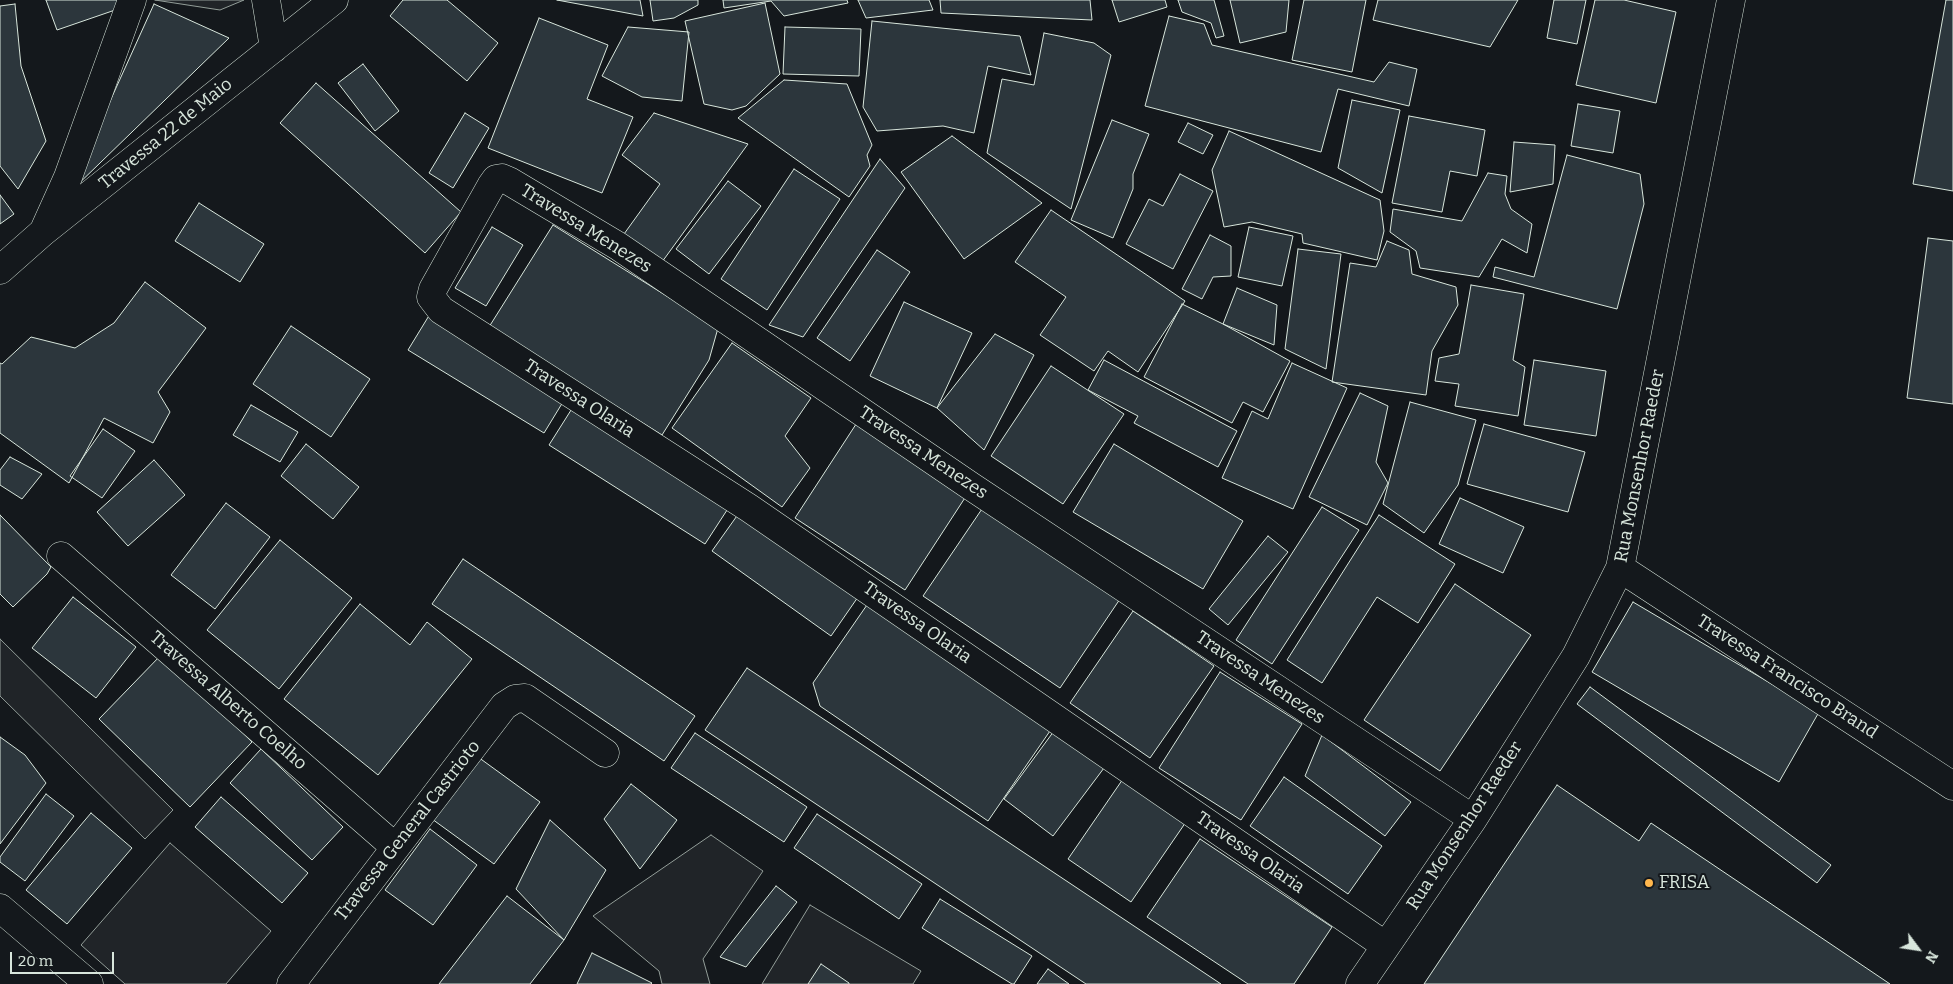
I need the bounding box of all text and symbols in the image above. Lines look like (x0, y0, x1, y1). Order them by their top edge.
street label: Travessa 22 de Maio (95, 74, 237, 194)
street label: Travessa Menezes (516, 180, 656, 278)
street label: Travessa Olaria (520, 355, 638, 443)
street label: Rua Monsenhor Raeder (1611, 368, 1669, 564)
street label: Travessa Menezes (855, 402, 991, 504)
street label: Travessa Olaria (859, 578, 975, 668)
street label: Travessa Francisco Brand (1692, 610, 1882, 744)
street label: Travessa Alberto Coelho (145, 627, 311, 775)
street label: Travessa Menezes (1192, 627, 1328, 729)
street label: Travessa General Castrioto (331, 736, 485, 926)
street label: Rua Monsenhor Raeder (1402, 738, 1528, 914)
street label: Travessa Olaria (1192, 808, 1308, 898)
place label: FRISA (1659, 872, 1709, 894)
marker: FRISA (1643, 877, 1655, 889)
north arrow (1893, 924, 1943, 974)
scale bar (12, 942, 116, 974)
text: N (1921, 948, 1941, 966)
text: 20 m (18, 952, 53, 970)

